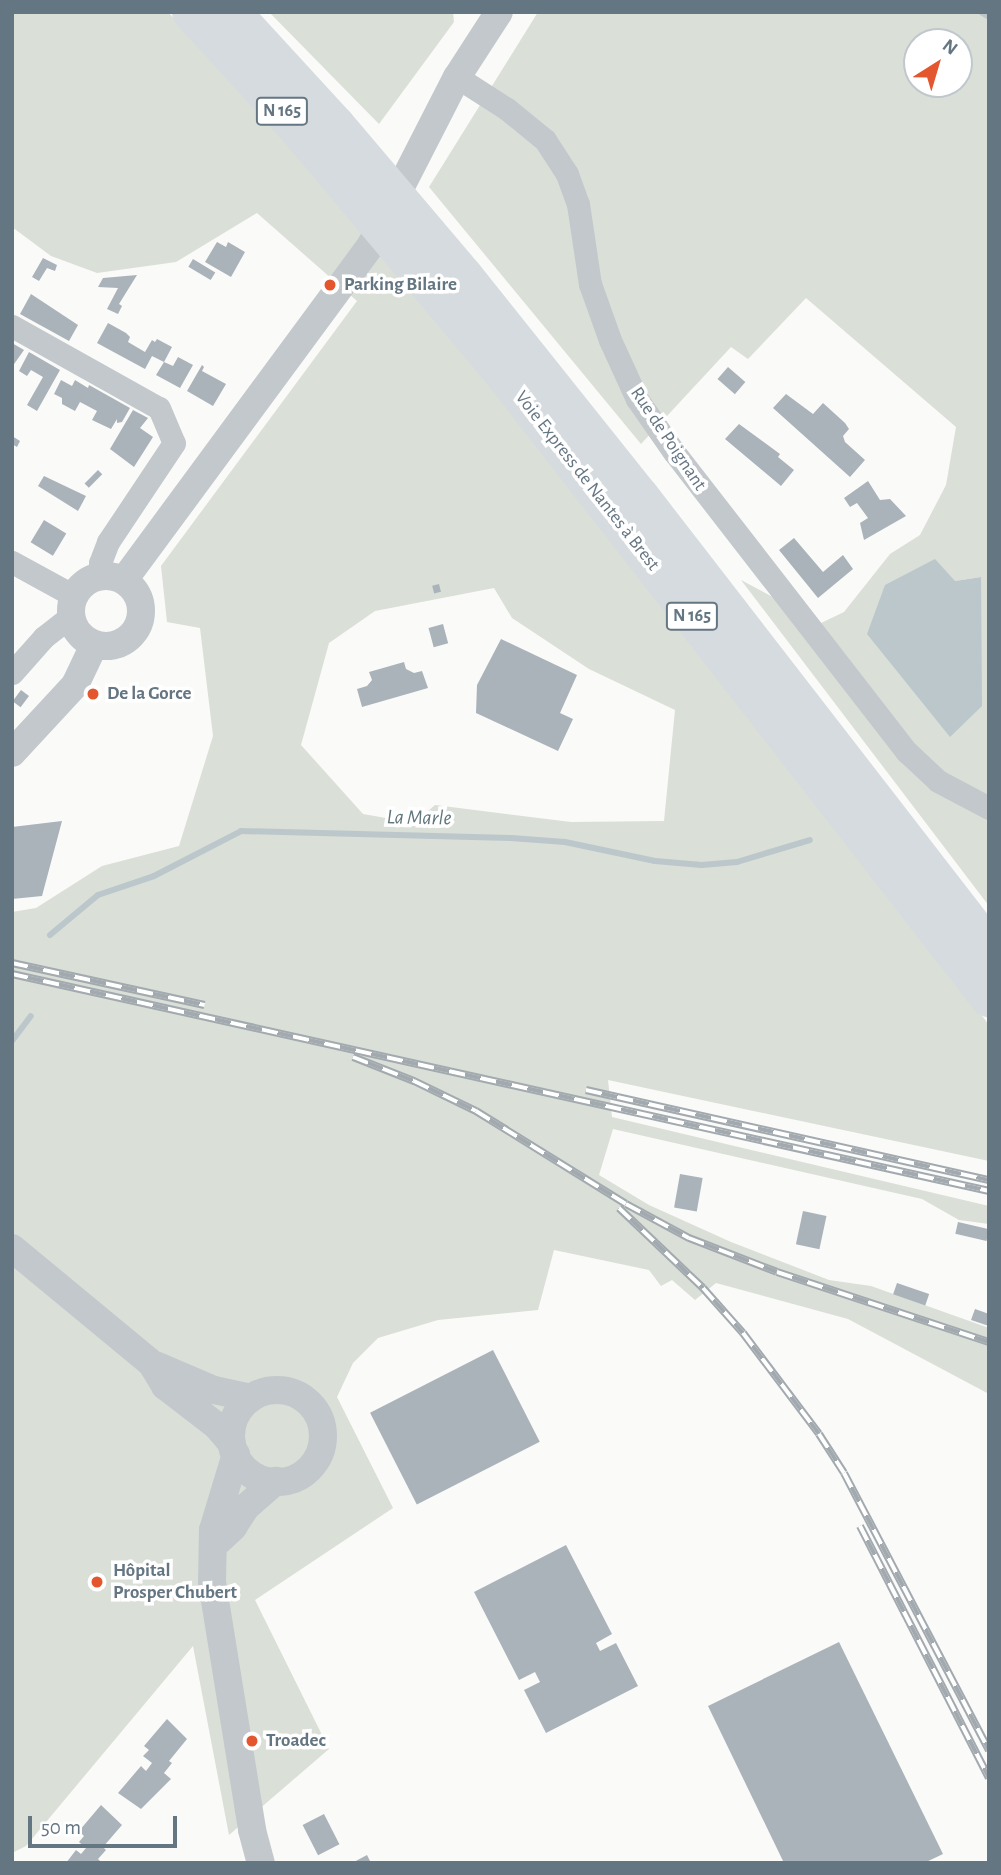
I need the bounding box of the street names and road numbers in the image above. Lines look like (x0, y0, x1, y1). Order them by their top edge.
road number: N 165 (256, 96, 308, 126)
street label: Rue de Poignant (625, 383, 711, 495)
street label: Voie Express de Nantes à Brest (510, 387, 664, 575)
road number: N 165 (666, 602, 718, 630)

